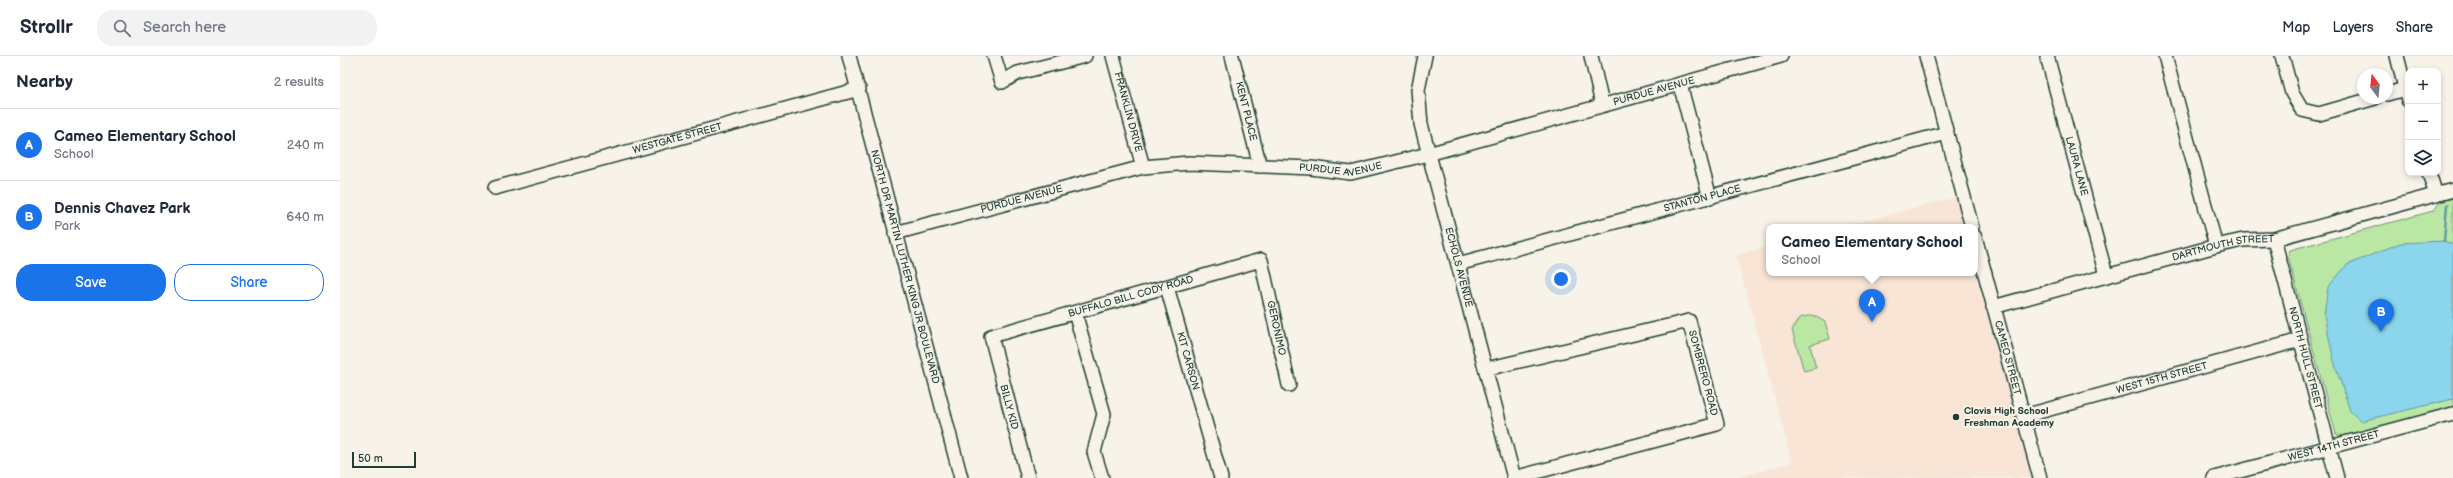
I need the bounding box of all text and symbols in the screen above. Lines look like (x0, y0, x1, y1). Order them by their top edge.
search box (97, 10, 377, 46)
text: Strollr (20, 16, 73, 39)
icon: search (111, 17, 133, 39)
text: Search here (143, 18, 226, 37)
text: Map (2282, 19, 2310, 36)
text: Layers (2332, 19, 2374, 36)
text: Share (2396, 19, 2433, 36)
north arrow (2357, 68, 2393, 104)
map controls (2405, 68, 2441, 176)
button: + (2405, 68, 2441, 104)
street label: FRANKLIN DRIVE (1112, 71, 1145, 154)
text: Nearby (16, 72, 73, 92)
text: 2 results (274, 74, 324, 90)
street label: PURDUE AVENUE (1612, 74, 1696, 108)
street label: KENT PLACE (1233, 80, 1259, 143)
button: − (2405, 104, 2441, 140)
street label: WESTGATE STREET (631, 120, 724, 156)
text: Cameo Elementary School (54, 127, 236, 146)
street label: LAURA LANE (2063, 135, 2090, 197)
text: A (25, 137, 33, 153)
text: 240 m (287, 137, 324, 153)
button: layers (2405, 140, 2441, 176)
text: School (54, 146, 94, 162)
street label: NORTH DR MARTIN LUTHER KING JR BOULEVARD (868, 148, 942, 385)
street label: PURDUE AVENUE (1299, 159, 1384, 179)
street label: STANTON PLACE (1662, 182, 1743, 215)
street label: PURDUE AVENUE (979, 183, 1064, 216)
text: Dennis Chavez Park (54, 199, 190, 218)
text: B (24, 209, 34, 225)
text: 640 m (286, 209, 324, 225)
text: Park (54, 218, 80, 234)
popup (1766, 224, 1978, 276)
street label: ECHOLS AVENUE (1442, 226, 1475, 309)
text: Cameo Elementary School (1781, 233, 1963, 252)
street label: DARTMOUTH STREET (2171, 233, 2274, 264)
text: School (1781, 252, 1821, 268)
button: Save (16, 264, 166, 301)
button: Share (174, 264, 324, 301)
your location (1551, 269, 1571, 289)
street label: BUFFALO BILL CODY ROAD (1067, 273, 1195, 320)
pin: A (1859, 289, 1885, 322)
pin: B (2368, 299, 2394, 332)
street label: GERONIMO (1264, 300, 1288, 357)
street label: NORTH HULL STREET (2286, 306, 2325, 410)
street label: CAMEO STREET (1992, 319, 2023, 396)
street label: SOMBRERO ROAD (1686, 329, 1720, 417)
street label: KIT CARSON (1174, 331, 1202, 392)
street label: WEST 15TH STREET (2115, 360, 2209, 396)
street label: BILLY KID (997, 383, 1021, 431)
place label: Clovis High School Freshman Academy (1964, 405, 2054, 429)
marker: Clovis High School Freshman Academy (1951, 412, 1961, 422)
street label: WEST 14TH STREET (2287, 428, 2381, 464)
scale bar (352, 450, 416, 469)
text: 50 m (358, 452, 383, 465)

